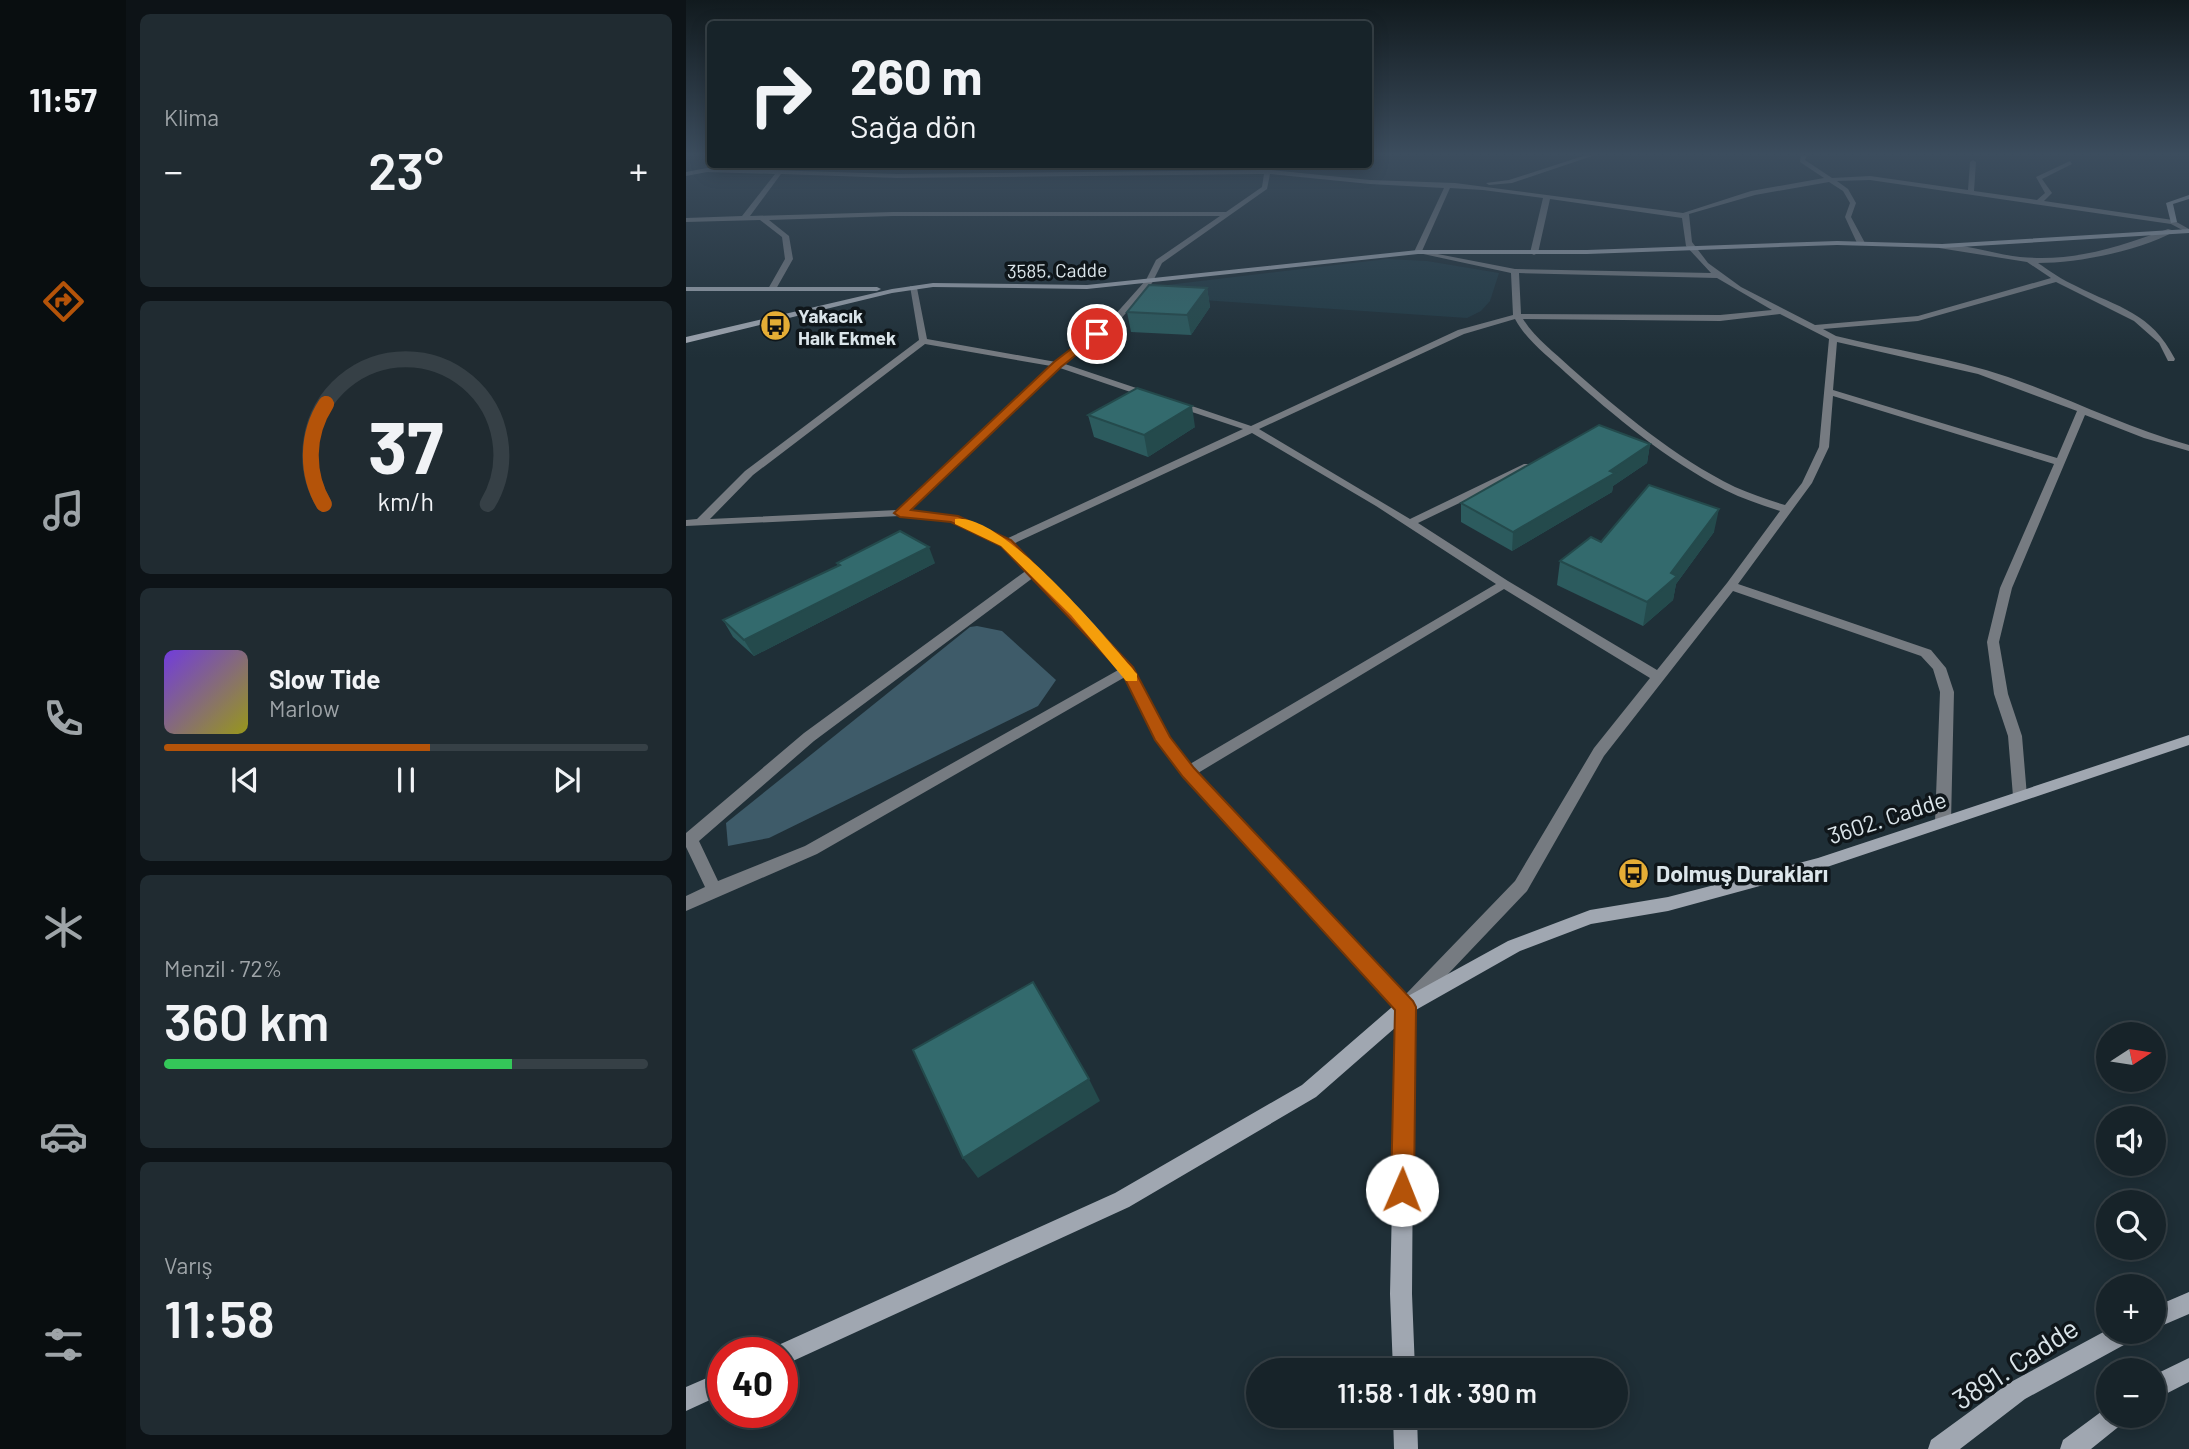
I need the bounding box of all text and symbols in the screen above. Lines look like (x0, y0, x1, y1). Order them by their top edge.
text: 260 m (850, 46, 982, 105)
icon: right (735, 49, 826, 140)
text: 11:57 (29, 80, 97, 118)
text: Klima (164, 103, 219, 131)
text: Sağa dön (850, 106, 977, 144)
text: 23° (368, 138, 444, 200)
text: − (164, 147, 183, 193)
text: + (629, 147, 648, 193)
street label: 3585. Cadde (1007, 258, 1107, 282)
icon: directions (39, 277, 88, 326)
place label: Yakacık Halk Ekmek (798, 304, 896, 349)
pin (1067, 304, 1127, 364)
bus stop icon: Yakacık Halk Ekmek (758, 309, 792, 343)
icon: arrive (1078, 315, 1116, 353)
text: 37 (368, 401, 444, 489)
text: km/h (378, 485, 434, 515)
icon: music (39, 486, 88, 535)
text: Slow Tide (269, 663, 380, 694)
icon: phone (39, 694, 88, 743)
text: Marlow (269, 694, 340, 722)
icon: previous (226, 761, 264, 799)
icon: pause (387, 761, 425, 799)
icon: next (548, 761, 586, 799)
street label: 3602. Cadde (1824, 785, 1950, 849)
bus stop icon: Dolmuş Durakları (1616, 856, 1650, 890)
place label: Dolmuş Durakları (1656, 859, 1828, 887)
icon: climate (39, 903, 88, 952)
text: Menzil · 72% (164, 954, 282, 982)
text: 360 km (164, 989, 329, 1051)
north arrow (2096, 1022, 2166, 1092)
map controls (2096, 1022, 2166, 1428)
button: sound (2096, 1106, 2166, 1176)
icon: car (39, 1112, 88, 1161)
position arrow (1365, 1153, 1439, 1227)
button: search (2096, 1190, 2166, 1260)
text: Varış (164, 1251, 213, 1279)
button: + (2096, 1274, 2166, 1344)
text: 11:58 (164, 1286, 275, 1348)
street label: 3891. Cadde (1946, 1310, 2084, 1416)
icon: filters (39, 1320, 88, 1369)
speed limit sign: 40 (707, 1337, 798, 1428)
button: − (2096, 1358, 2166, 1428)
text: 11:58 · 1 dk · 390 m (1337, 1377, 1537, 1408)

